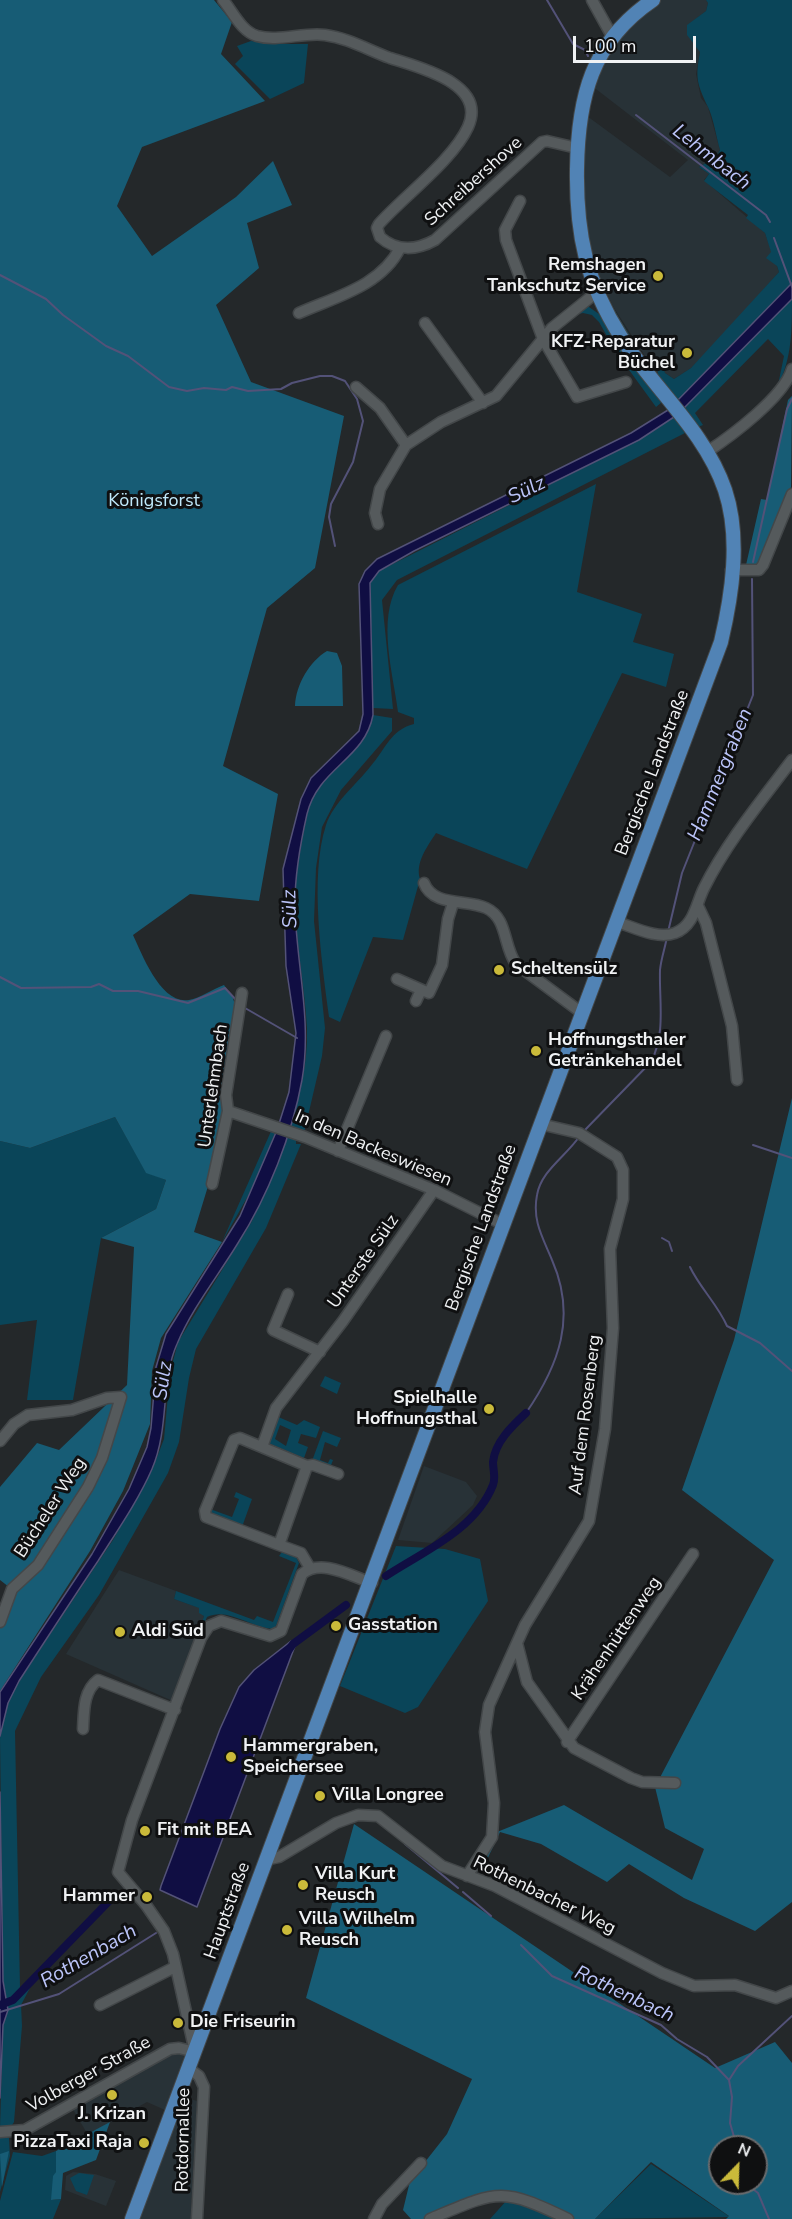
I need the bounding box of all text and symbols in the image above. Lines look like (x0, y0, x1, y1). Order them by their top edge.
scale bar (576, 24, 699, 62)
text: 100 m (584, 34, 636, 58)
water label: Lehmbach (667, 120, 755, 196)
street label: Schreibershove (421, 133, 527, 231)
place label: Remshagen Tankschutz Service (487, 255, 646, 298)
marker: Remshagen Tankschutz Service (651, 269, 665, 283)
place label: KFZ-Reparatur Büchel (551, 332, 675, 374)
marker: KFZ-Reparatur Büchel (680, 346, 694, 360)
water label: Sülz (504, 472, 550, 510)
park label: Königsforst (108, 491, 200, 513)
street label: Bergische Landstraße (611, 687, 695, 859)
water label: Hammergraben (684, 705, 758, 845)
water label: Sülz (278, 889, 304, 929)
place label: Scheltensülz (511, 959, 617, 981)
marker: Scheltensülz (492, 963, 506, 977)
street label: Unterlehmbach (195, 1023, 233, 1149)
place label: Hoffnungsthaler Getränkehandel (548, 1030, 686, 1072)
marker: Hoffnungsthaler Getränkehandel (529, 1044, 543, 1058)
street label: In den Backeswiesen (291, 1106, 455, 1192)
street label: Bergische Landstraße (442, 1142, 522, 1314)
street label: Unterste Sülz (324, 1211, 404, 1313)
street label: Auf dem Rosenberg (565, 1334, 607, 1496)
water label: Sülz (149, 1360, 179, 1402)
place label: Spielhalle Hoffnungsthal (356, 1388, 477, 1430)
marker: Spielhalle Hoffnungsthal (482, 1402, 496, 1416)
street label: Bücheler Weg (11, 1454, 91, 1562)
street label: Krähenhüttenweg (568, 1573, 666, 1705)
place label: Gasstation (348, 1615, 438, 1637)
marker: Gasstation (329, 1619, 343, 1633)
place label: Aldi Süd (132, 1621, 204, 1643)
marker: Aldi Süd (113, 1625, 127, 1639)
place label: Hammergraben, Speichersee (243, 1736, 378, 1778)
marker: Hammergraben, Speichersee (224, 1750, 238, 1764)
place label: Villa Longree (332, 1785, 444, 1807)
marker: Villa Longree (313, 1789, 327, 1803)
place label: Fit mit BEA (157, 1820, 252, 1842)
marker: Fit mit BEA (138, 1824, 152, 1838)
street label: Rothenbacher Weg (469, 1852, 619, 1940)
street label: Hauptstraße (201, 1860, 255, 1962)
place label: Villa Kurt Reusch (315, 1864, 395, 1906)
marker: Villa Kurt Reusch (296, 1878, 310, 1892)
place label: Hammer (63, 1886, 135, 1908)
marker: Hammer (140, 1890, 154, 1904)
place label: Villa Wilhelm Reusch (299, 1909, 415, 1952)
water label: Rothenbach (36, 1920, 142, 1994)
marker: Villa Wilhelm Reusch (280, 1923, 294, 1937)
water label: Rothenbach (570, 1961, 678, 2029)
place label: Die Friseurin (190, 2012, 296, 2034)
marker: Die Friseurin (171, 2016, 185, 2030)
street label: Volberger Straße (23, 2032, 155, 2118)
marker: J. Krizan (105, 2088, 119, 2102)
street label: Rotdornallee (172, 2088, 196, 2192)
place label: J. Krizan (78, 2104, 146, 2126)
place label: PizzaTaxi Raja (13, 2132, 132, 2154)
north arrow (708, 2135, 768, 2195)
marker: PizzaTaxi Raja (137, 2136, 151, 2150)
text: N (734, 2138, 754, 2163)

